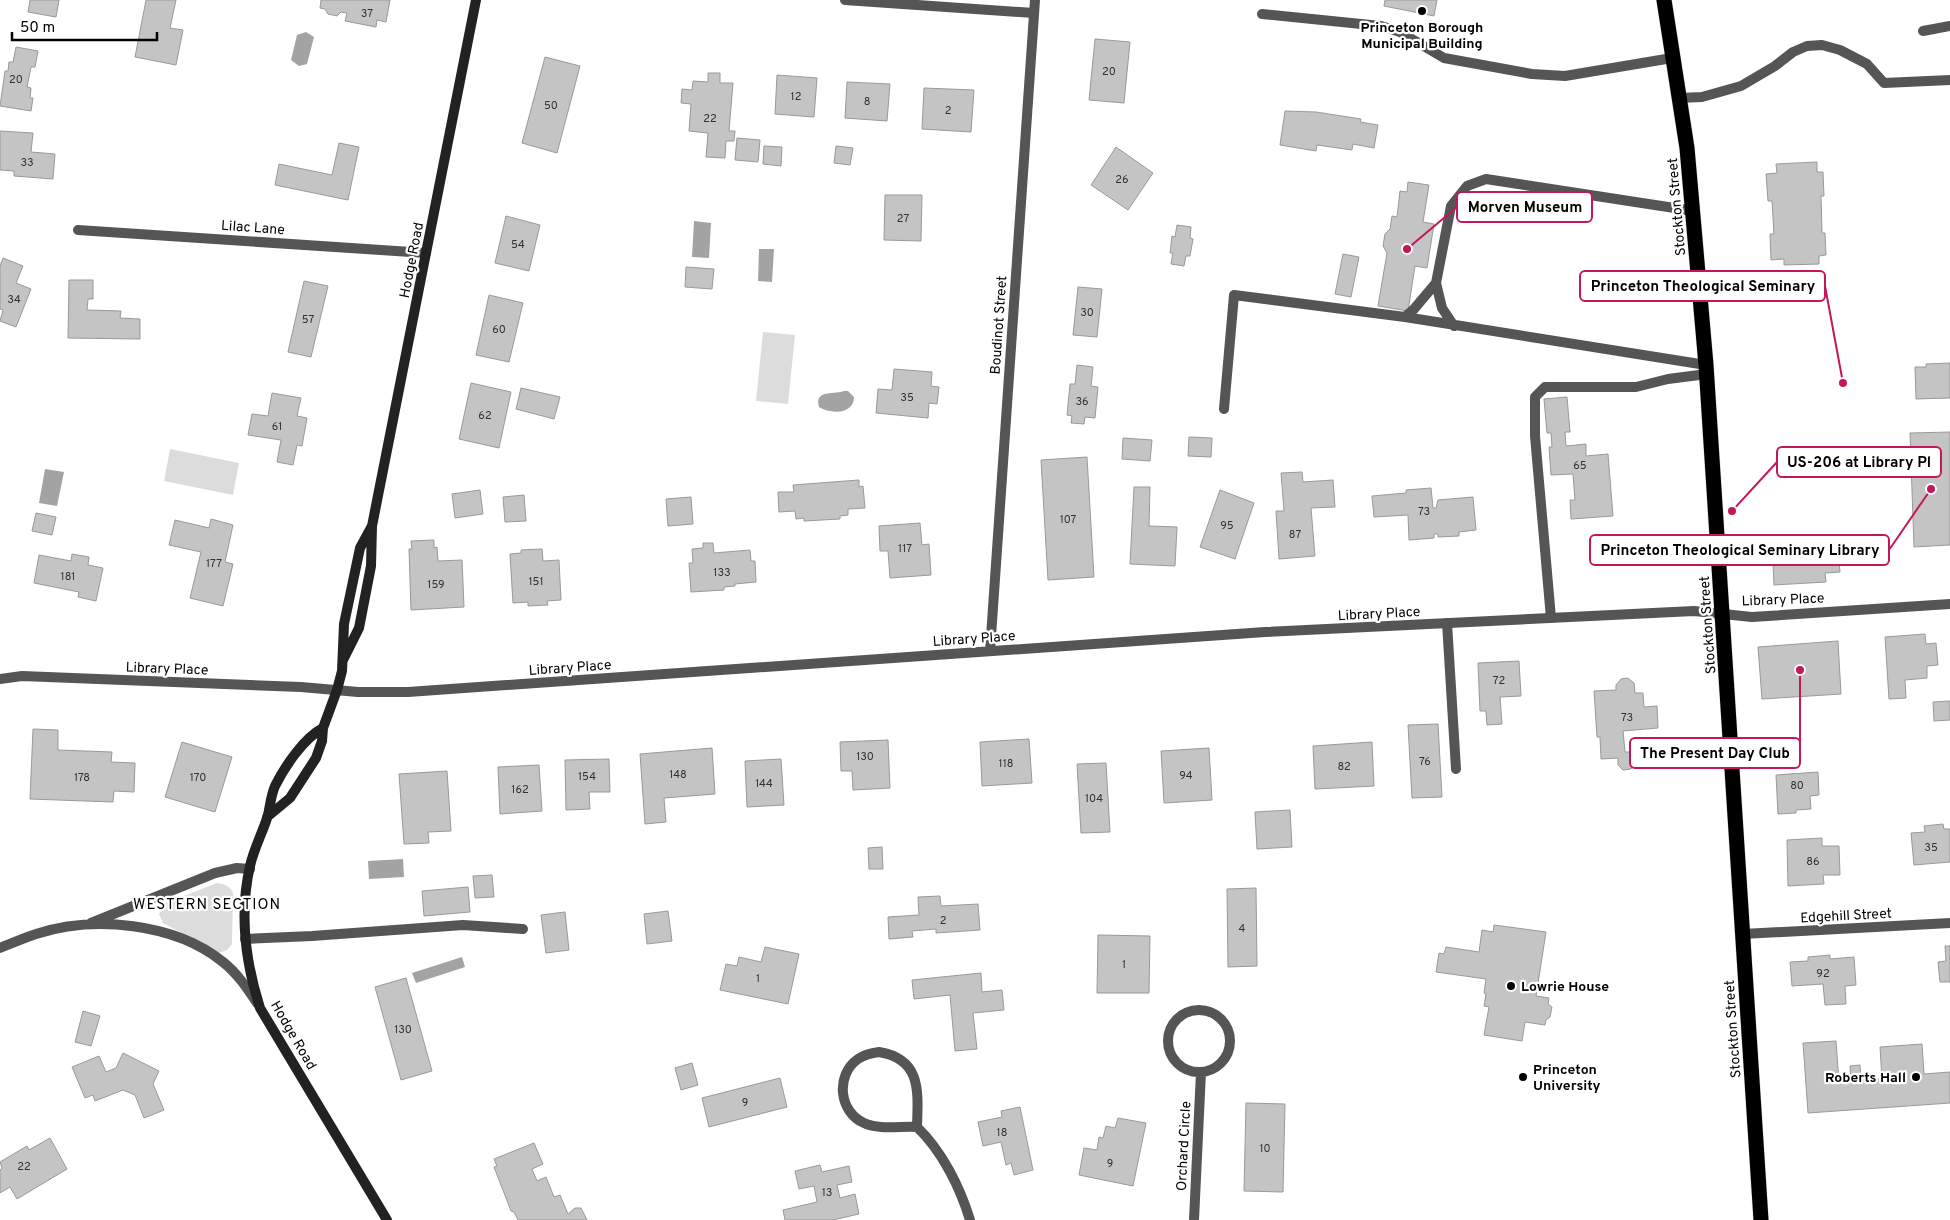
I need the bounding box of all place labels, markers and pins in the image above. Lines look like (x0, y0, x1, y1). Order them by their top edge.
marker: Princeton Borough Municipal Building (1416, 5, 1428, 17)
place label: Princeton Borough Municipal Building (1361, 20, 1483, 53)
callout: Morven Museum (1457, 192, 1592, 222)
callout: Princeton Theological Seminary (1580, 271, 1825, 301)
callout: US-206 at Library Pl (1777, 447, 1941, 477)
callout: Princeton Theological Seminary Library (1590, 535, 1889, 565)
callout: The Present Day Club (1630, 738, 1800, 768)
place label: Lowrie House (1521, 979, 1609, 996)
marker: Lowrie House (1505, 980, 1517, 992)
place label: Princeton University (1533, 1062, 1600, 1095)
place label: Roberts Hall (1825, 1070, 1906, 1087)
marker: Princeton University (1517, 1071, 1529, 1083)
marker: Roberts Hall (1910, 1071, 1922, 1083)

